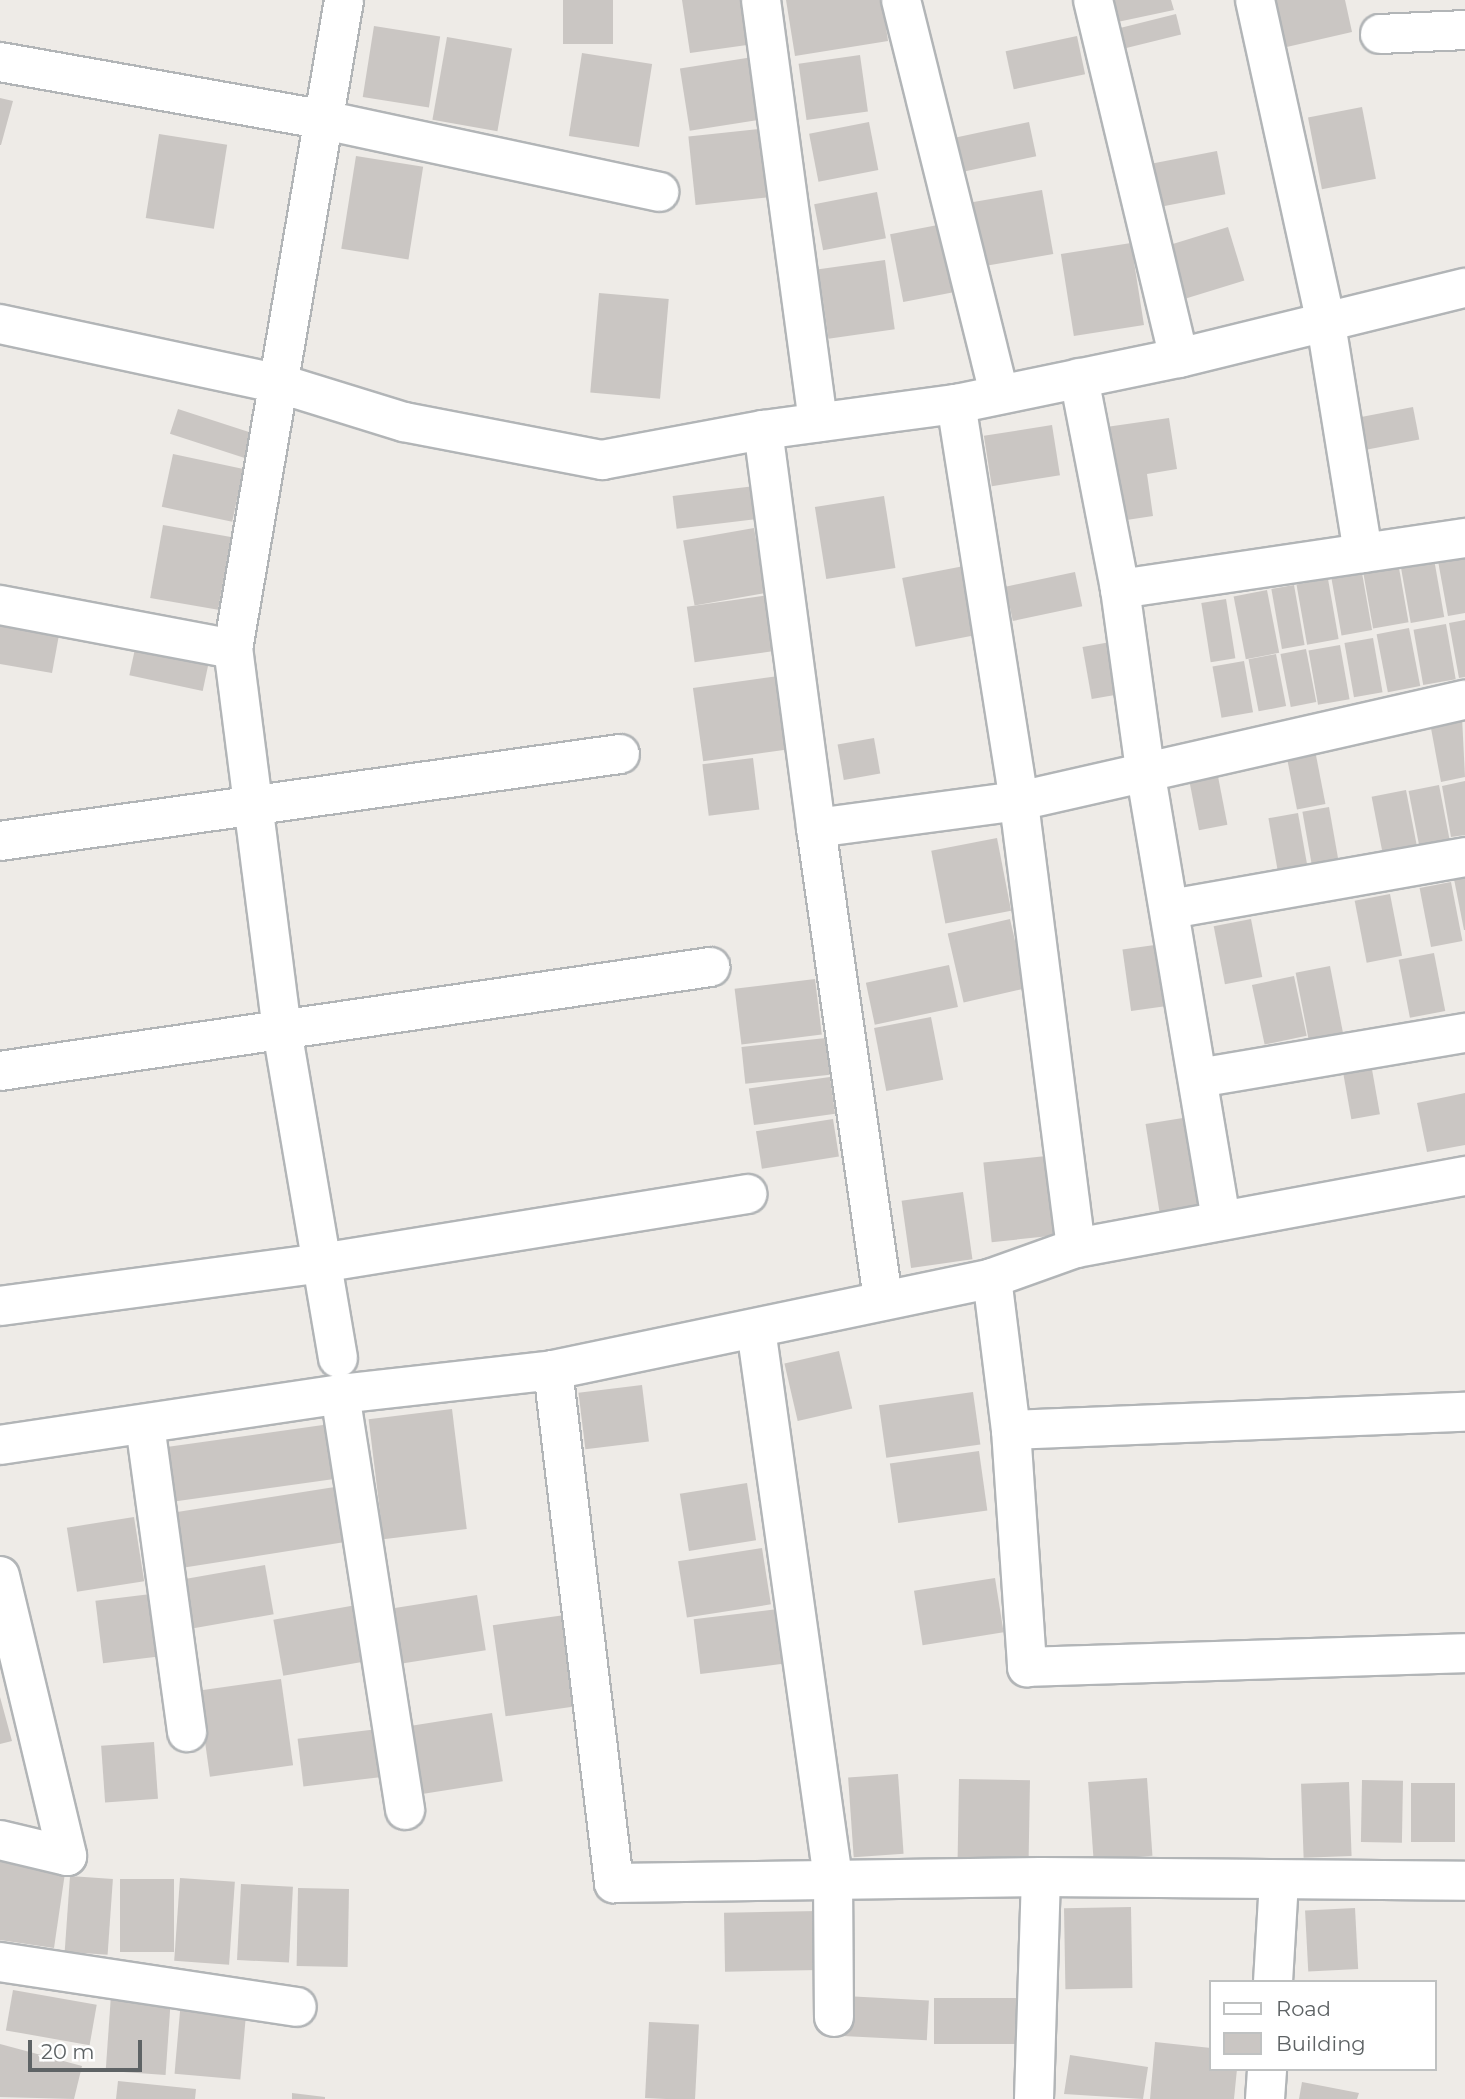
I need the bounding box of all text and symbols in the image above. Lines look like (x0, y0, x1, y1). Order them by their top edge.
legend (1210, 1980, 1437, 2071)
text: Road (1276, 1996, 1331, 2021)
scale bar (32, 2025, 145, 2070)
text: Building (1276, 2031, 1366, 2056)
text: 20 m (41, 2039, 95, 2064)

